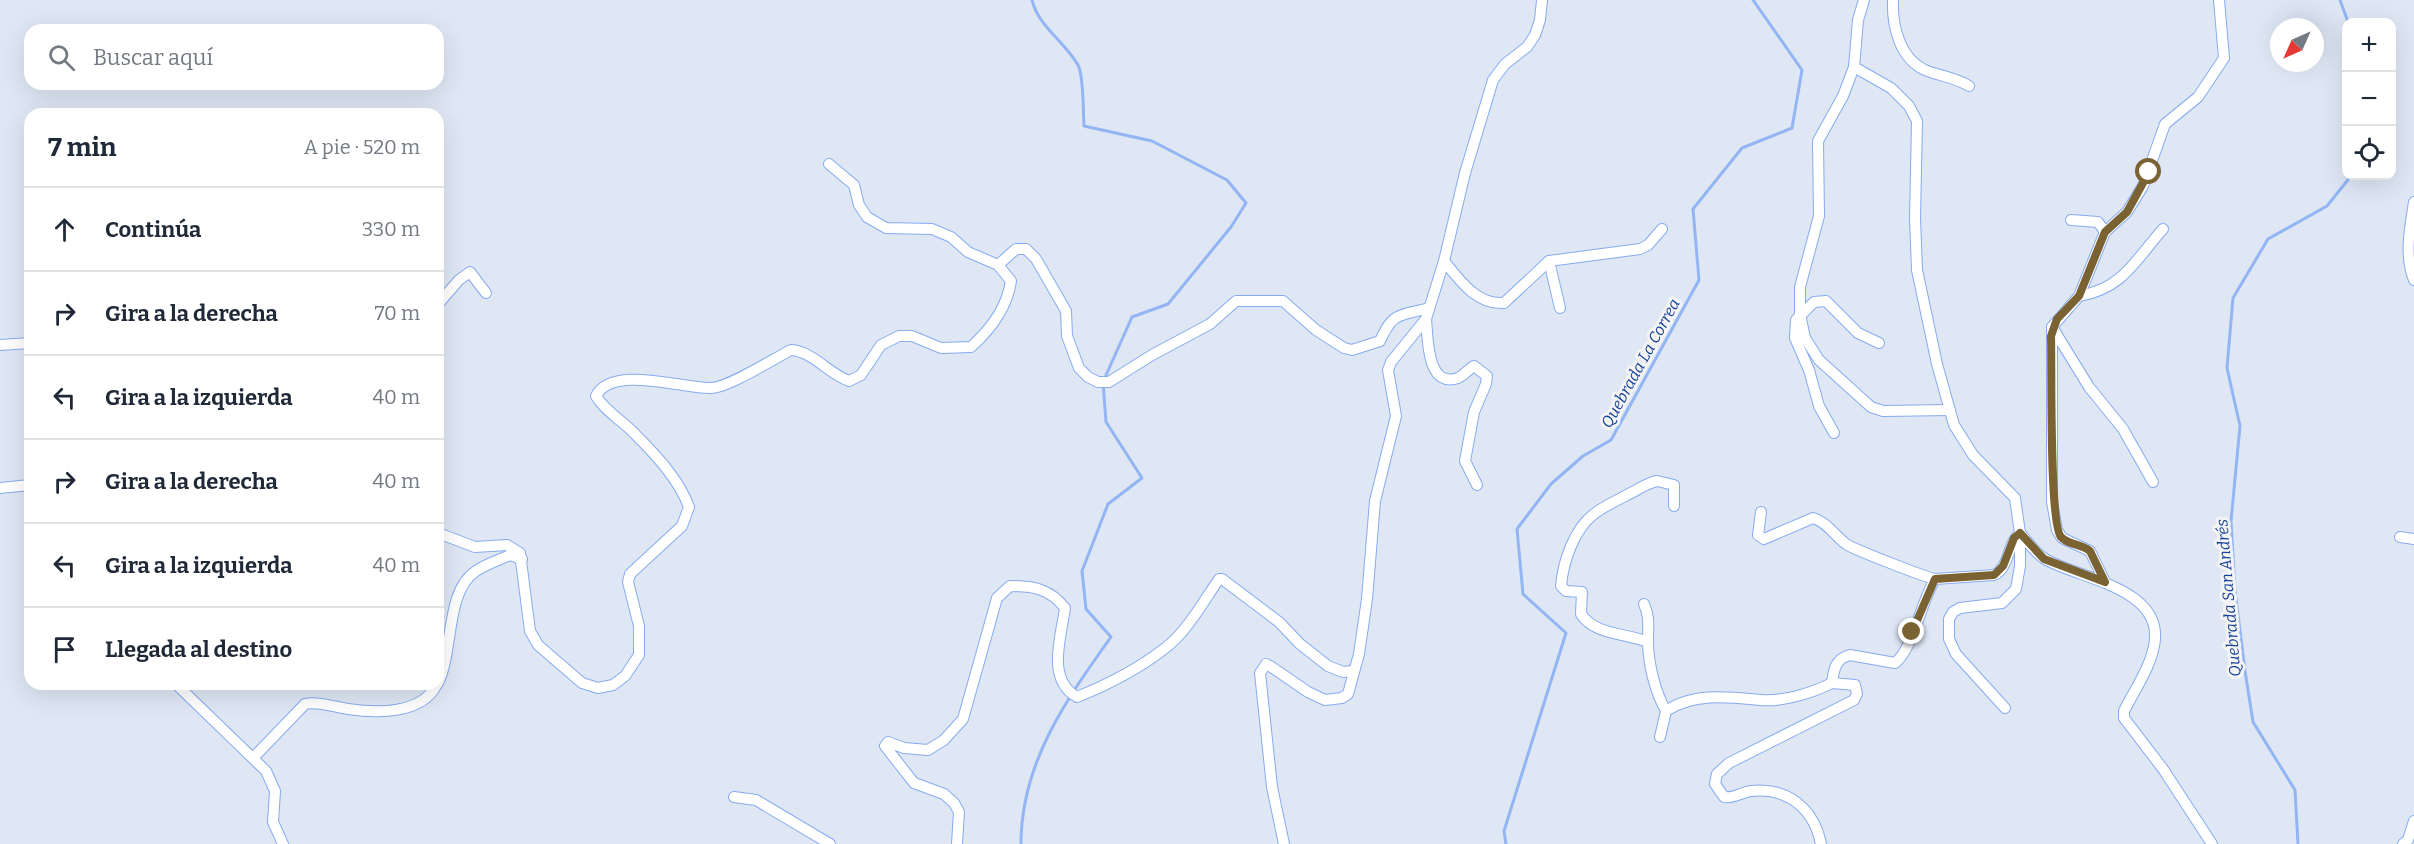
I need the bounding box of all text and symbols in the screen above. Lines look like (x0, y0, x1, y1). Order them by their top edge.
north arrow (2270, 18, 2324, 72)
map controls (2342, 18, 2396, 180)
button: + (2342, 18, 2396, 72)
search box (24, 24, 444, 90)
icon: search (45, 41, 78, 74)
text: Buscar aquí (93, 44, 213, 71)
button: − (2342, 72, 2396, 126)
button: locate (2342, 126, 2396, 180)
text: 7 min (48, 132, 116, 163)
text: A pie · 520 m (304, 135, 420, 159)
route start (2135, 158, 2161, 184)
icon: ahead (48, 213, 81, 246)
text: Continúa (105, 216, 201, 243)
text: 330 m (362, 217, 420, 241)
water label: Quebrada La Correa (1597, 295, 1684, 431)
icon: right (48, 297, 81, 330)
text: Gira a la derecha (105, 300, 278, 327)
text: 70 m (374, 301, 420, 325)
icon: left (48, 381, 81, 414)
text: Gira a la izquierda (105, 384, 293, 411)
text: 40 m (372, 385, 420, 409)
icon: right (48, 465, 81, 498)
text: Gira a la derecha (105, 468, 278, 495)
text: 40 m (372, 469, 420, 493)
water label: Quebrada San Andrés (2212, 518, 2245, 678)
icon: left (48, 549, 81, 582)
text: Gira a la izquierda (105, 552, 293, 579)
text: 40 m (372, 553, 420, 577)
route end (1898, 618, 1924, 644)
icon: arrive (48, 633, 81, 666)
text: Llegada al destino (105, 636, 292, 663)

